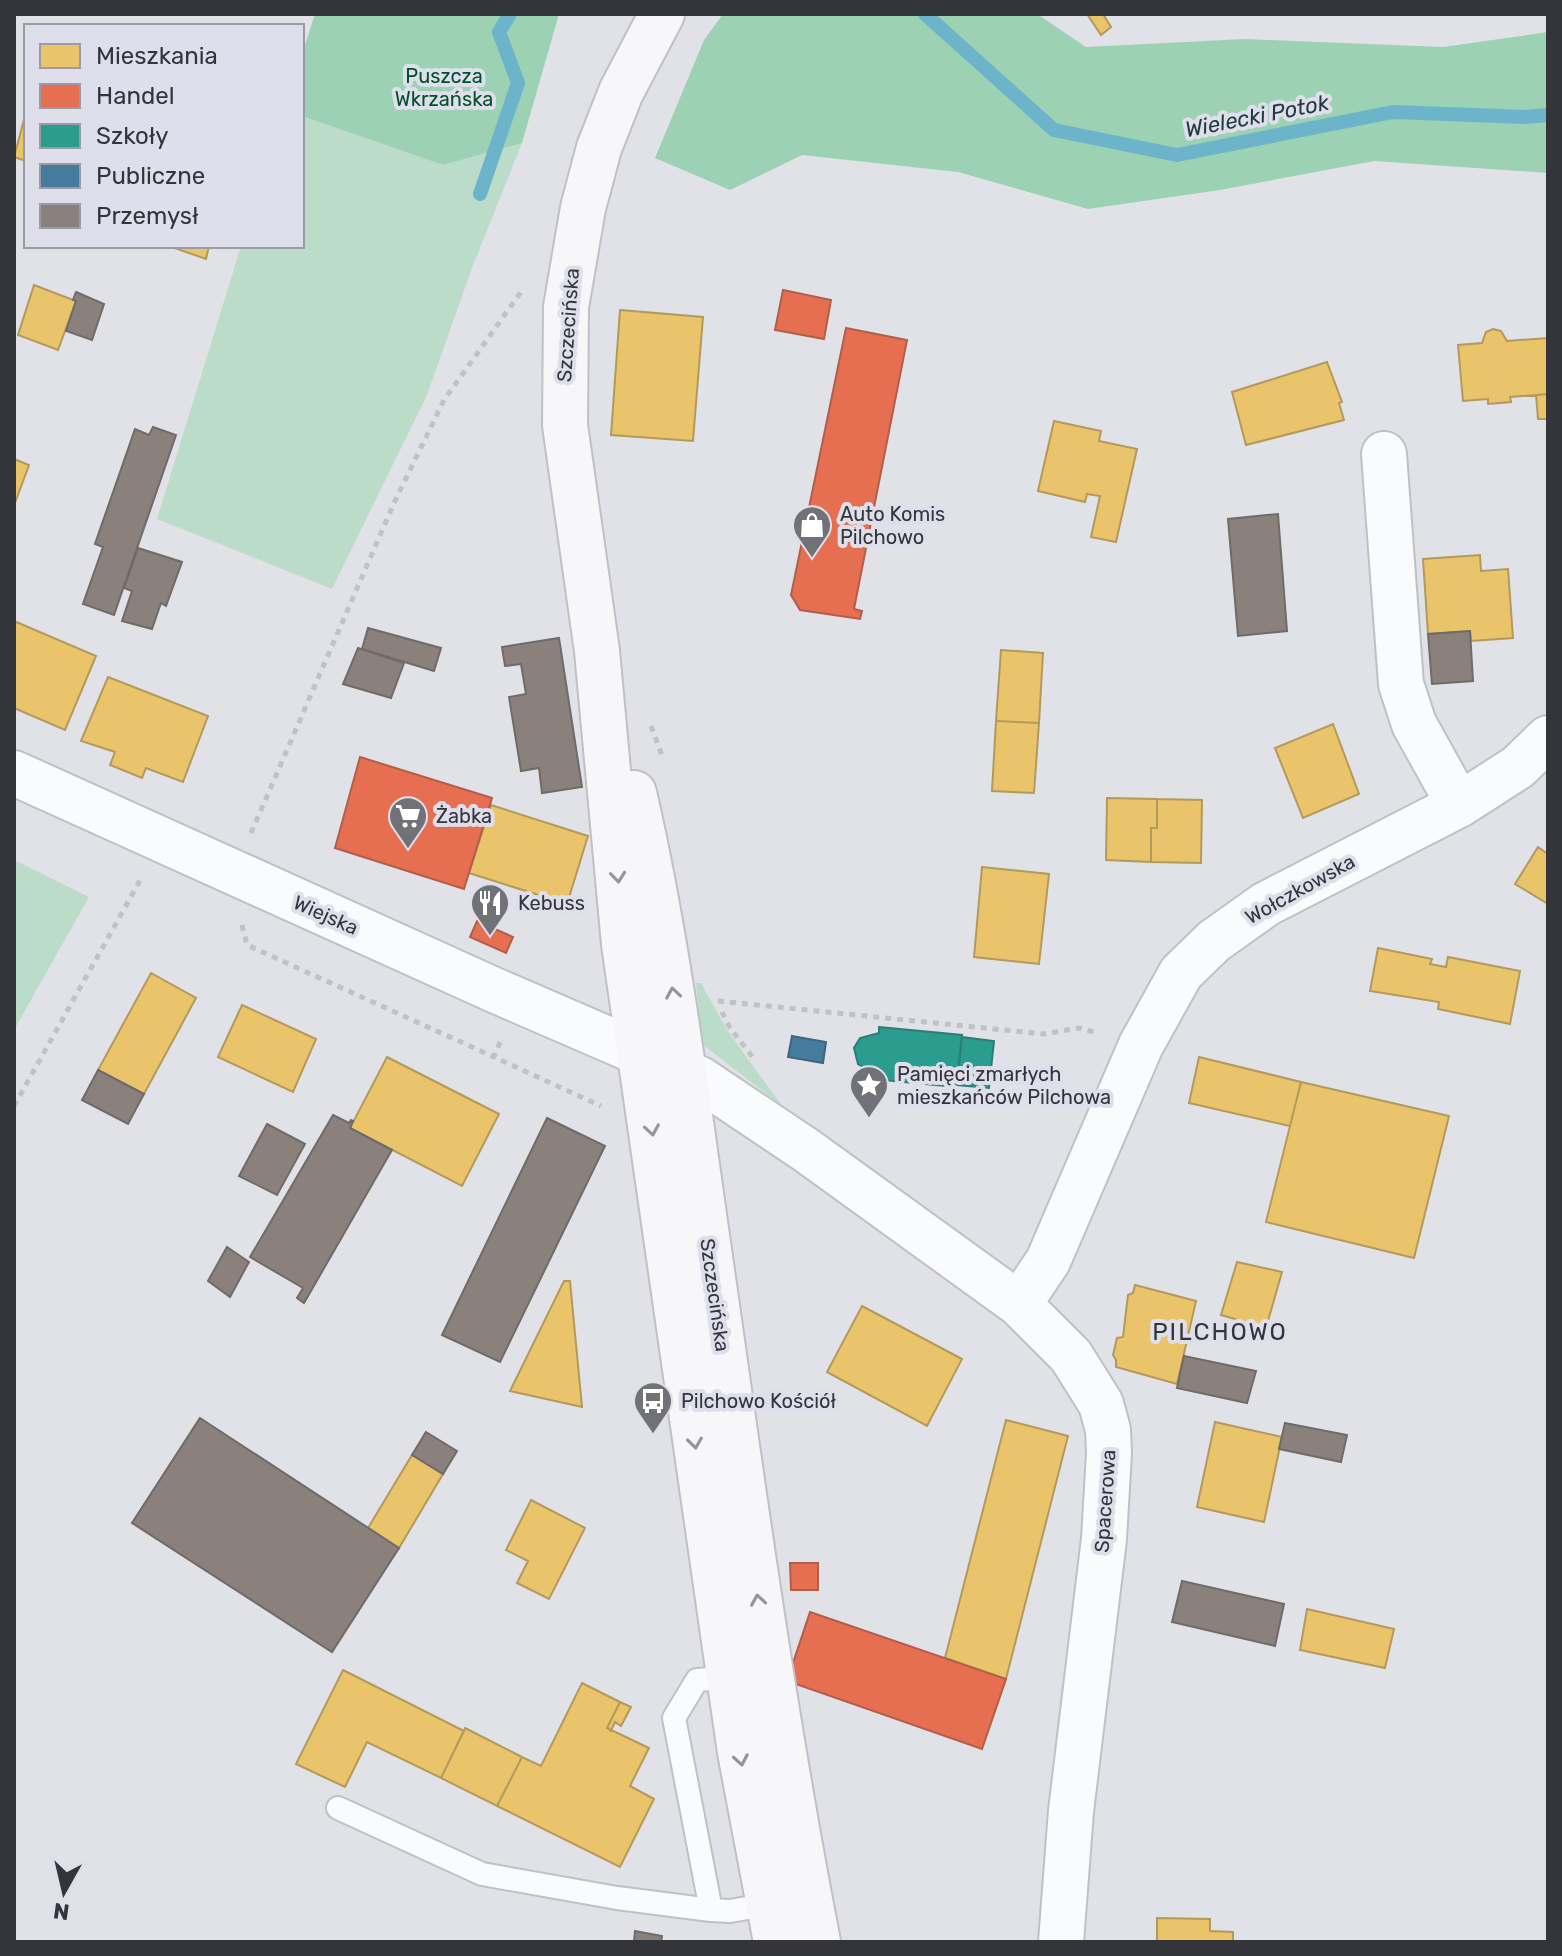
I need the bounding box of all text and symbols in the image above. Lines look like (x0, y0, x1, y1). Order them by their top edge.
legend (24, 24, 304, 248)
text: Mieszkania (96, 42, 218, 70)
park label: Puszcza Wkrzańska (395, 64, 493, 111)
text: Handel (96, 82, 174, 110)
water label: Wielecki Potok (1183, 89, 1332, 143)
text: Szkoły (96, 122, 169, 150)
text: Publiczne (96, 162, 205, 190)
text: Przemysł (96, 202, 199, 230)
street label: Szczecińska (552, 267, 584, 383)
place label: Auto Komis Pilchowo (840, 502, 945, 549)
shop icon: Auto Komis Pilchowo (791, 504, 833, 559)
supermarket icon: Żabka (387, 795, 429, 850)
place label: Żabka (436, 804, 492, 828)
street label: Wołczkowska (1241, 849, 1359, 929)
one-way arrow (609, 871, 626, 884)
restaurant icon: Kebuss (469, 882, 511, 937)
street label: Wiejska (290, 890, 362, 940)
place label: Kebuss (518, 891, 585, 915)
one-way arrow (665, 987, 682, 1000)
place label: Pamięci zmarłych mieszkańców Pilchowa (897, 1062, 1111, 1109)
place icon: Pamięci zmarłych mieszkańców Pilchowa (848, 1064, 890, 1119)
one-way arrow (643, 1123, 660, 1136)
street label: Szczecińska (695, 1237, 735, 1353)
district label: PILCHOWO (1152, 1318, 1288, 1346)
bus stop icon: Pilchowo Kościół (632, 1380, 674, 1435)
place label: Pilchowo Kościół (681, 1389, 837, 1413)
one-way arrow (687, 1436, 704, 1449)
street label: Spacerowa (1089, 1449, 1121, 1553)
one-way arrow (750, 1593, 767, 1607)
one-way arrow (732, 1753, 749, 1767)
north arrow (24, 1852, 104, 1932)
text: N (52, 1897, 71, 1926)

